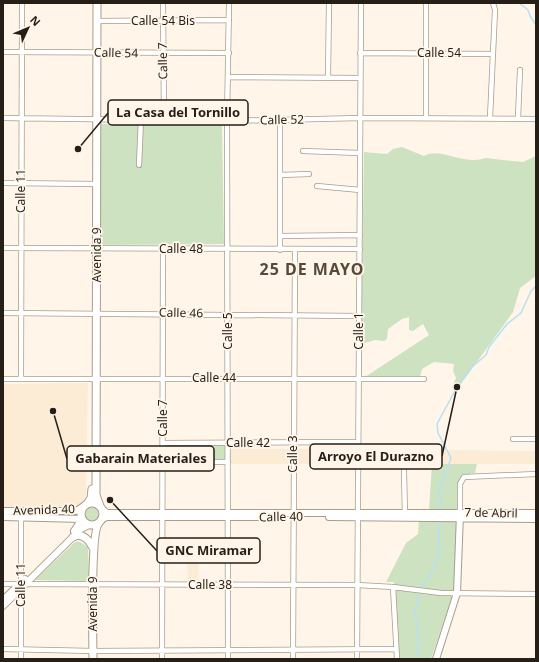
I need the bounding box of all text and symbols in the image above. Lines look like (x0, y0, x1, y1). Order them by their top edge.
north arrow (8, 8, 48, 48)
text: N (27, 12, 44, 29)
street label: Calle 54 Bis (131, 12, 195, 29)
street label: Calle 7 (154, 42, 171, 80)
street label: Calle 54 (94, 44, 138, 61)
street label: Calle 54 (417, 44, 461, 61)
callout: La Casa del Tornillo (108, 100, 248, 125)
text: La Casa del Tornillo (116, 103, 240, 121)
street label: Calle 52 (260, 111, 304, 128)
street label: Calle 11 (12, 169, 29, 213)
street label: Avenida 9 (88, 227, 105, 283)
street label: Calle 48 (159, 240, 203, 257)
district label: 25 DE MAYO (260, 258, 364, 280)
street label: Calle 46 (159, 304, 203, 321)
street label: Calle 5 (219, 312, 236, 350)
street label: Calle 1 (350, 312, 367, 350)
street label: Calle 44 (192, 369, 236, 386)
street label: Calle 7 (154, 399, 171, 437)
street label: Calle 42 (226, 434, 270, 451)
street label: Calle 3 (284, 435, 301, 473)
callout: Arroyo El Durazno (310, 444, 442, 469)
callout: Gabarain Materiales (67, 446, 214, 471)
text: Arroyo El Durazno (318, 447, 434, 465)
text: Gabarain Materiales (75, 449, 207, 467)
street label: Avenida 40 (13, 500, 75, 519)
street label: 7 de Abril (464, 504, 518, 521)
street label: Calle 40 (259, 508, 303, 525)
callout: GNC Miramar (157, 538, 260, 563)
text: GNC Miramar (165, 541, 253, 559)
street label: Calle 11 (12, 563, 29, 607)
street label: Avenida 9 (84, 576, 101, 632)
street label: Calle 38 (188, 576, 232, 593)

